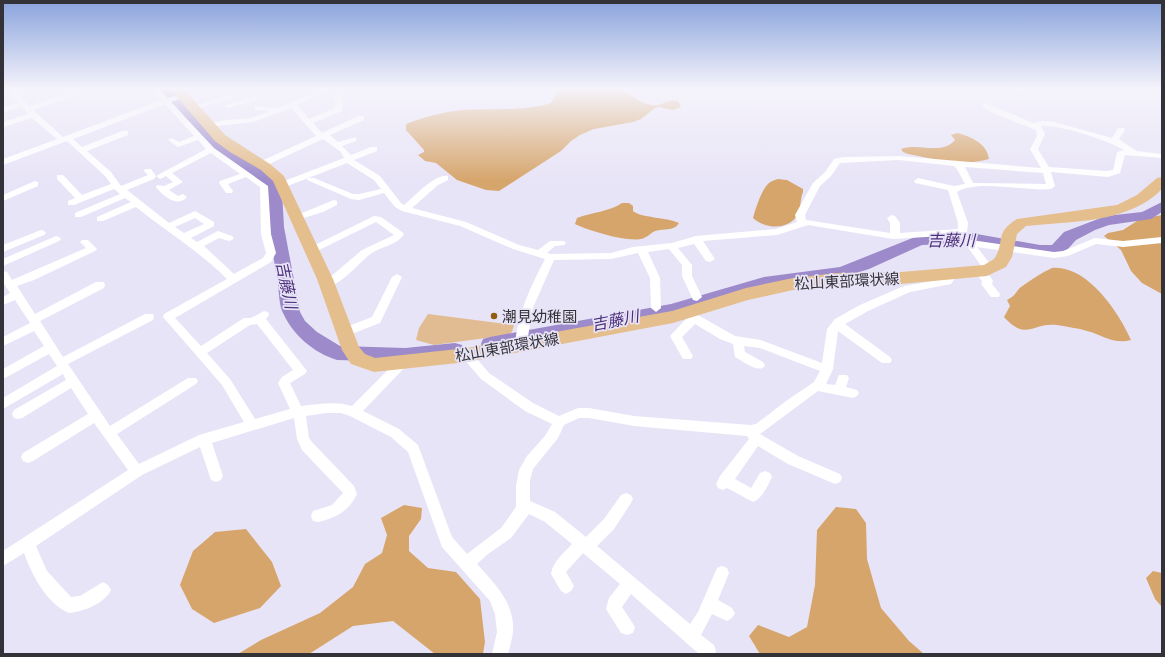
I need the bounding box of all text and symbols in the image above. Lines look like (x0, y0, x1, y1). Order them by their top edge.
water label: 吉藤川 (927, 228, 977, 252)
water label: 吉藤川 (270, 259, 304, 313)
street label: 松山東部環状線 (794, 267, 900, 295)
water label: 吉藤川 (589, 303, 643, 336)
place label: 潮見幼稚園 (502, 305, 577, 328)
marker: 潮見幼稚園 (489, 311, 499, 321)
street label: 松山東部環状線 (453, 327, 561, 367)

